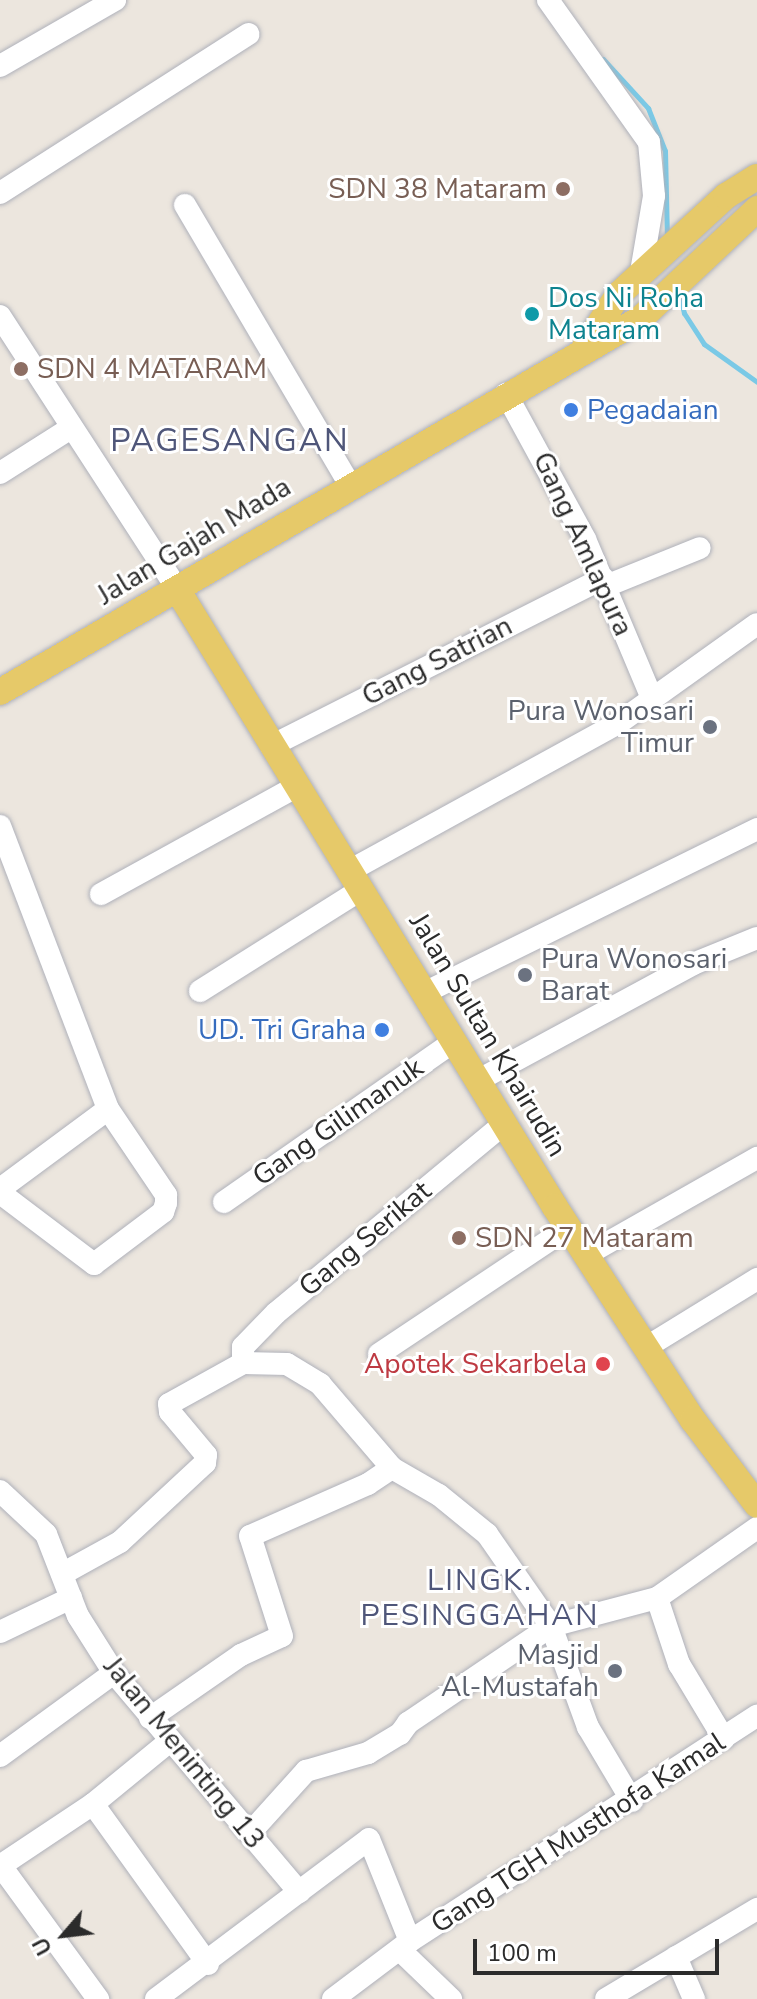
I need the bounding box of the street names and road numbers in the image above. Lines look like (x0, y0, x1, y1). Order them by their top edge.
street label: Gang Amlapura (526, 447, 640, 641)
street label: Jalan Gajah Mada (91, 470, 297, 612)
street label: Gang Satrian (356, 609, 518, 713)
street label: Jalan Sultan Khairudin (402, 907, 574, 1163)
street label: Gang Gilimanuk (246, 1051, 430, 1193)
street label: Gang Serikat (292, 1174, 438, 1304)
street label: Jalan Meninting 13 (96, 1650, 272, 1856)
street label: Gang TGH Musthofa Kamal (425, 1725, 731, 1941)

